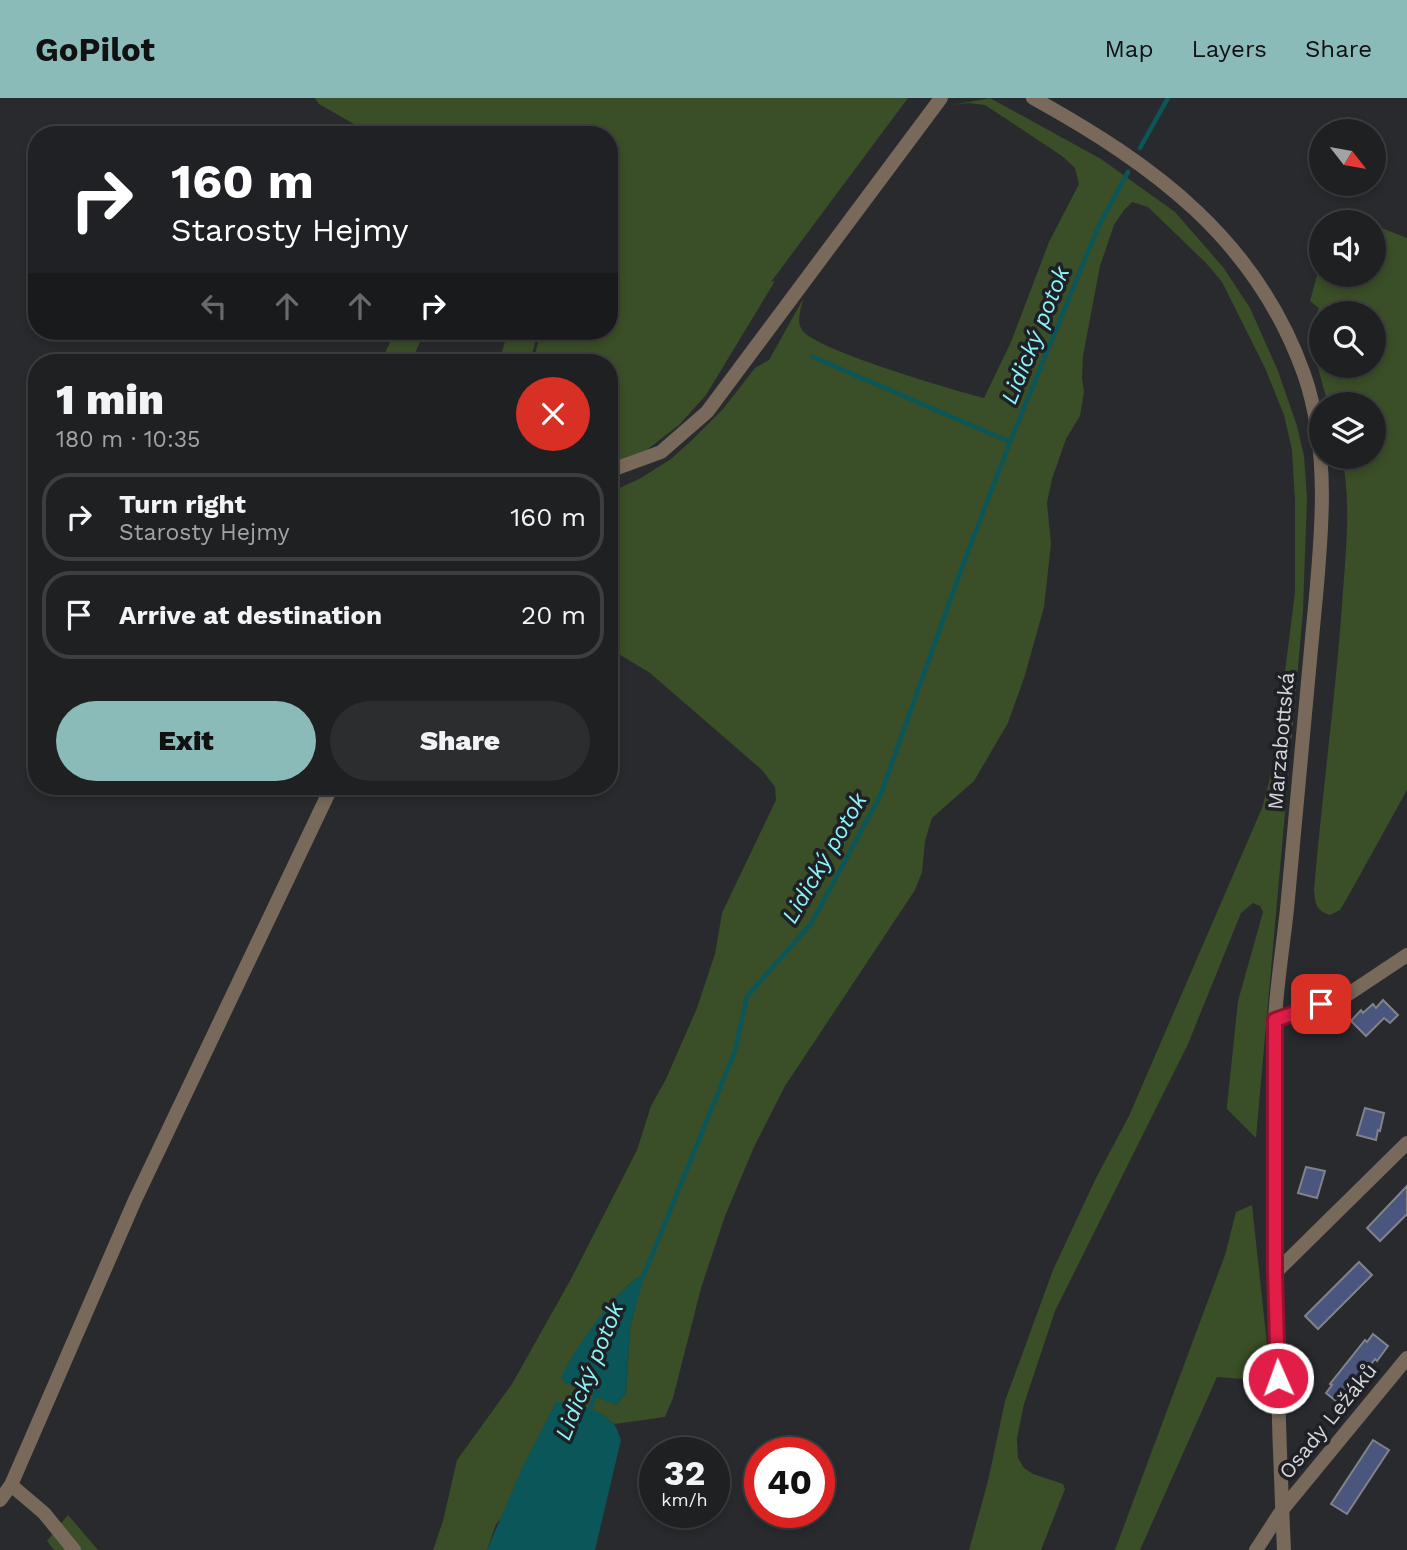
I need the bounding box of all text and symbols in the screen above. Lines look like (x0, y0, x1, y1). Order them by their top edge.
text: GoPilot (35, 30, 155, 69)
text: Map (1105, 35, 1153, 63)
text: Layers (1191, 35, 1267, 63)
text: Share (1305, 35, 1372, 63)
north arrow (1309, 119, 1386, 196)
map controls (1309, 119, 1386, 469)
text: 160 m (171, 152, 314, 210)
icon: right (56, 154, 147, 245)
button: sound (1309, 210, 1386, 287)
text: Starosty Hejmy (171, 211, 408, 249)
water label: Lidický potok (996, 261, 1076, 408)
icon: left (195, 287, 233, 325)
icon: ahead (268, 287, 306, 325)
icon: ahead (341, 287, 379, 325)
icon: right (414, 287, 452, 325)
button: search (1309, 301, 1386, 378)
text: 1 min (56, 375, 164, 424)
button: close (516, 377, 590, 451)
button: layers (1309, 392, 1386, 469)
text: 180 m · 10:35 (56, 426, 201, 453)
text: Turn right (119, 489, 246, 519)
icon: right (60, 498, 98, 536)
text: 160 m (510, 502, 586, 532)
text: Starosty Hejmy (119, 519, 290, 546)
icon: arrive (60, 596, 98, 634)
text: Arrive at destination (119, 600, 382, 630)
text: 20 m (521, 600, 586, 630)
street label: Marzabottská (1262, 671, 1299, 811)
button: Exit (56, 701, 316, 781)
button: Share (330, 701, 590, 781)
water label: Lidický potok (776, 787, 873, 928)
pin (1291, 974, 1351, 1034)
icon: arrive (1302, 985, 1340, 1023)
water label: Lidický potok (550, 1297, 630, 1444)
position arrow (1241, 1341, 1315, 1415)
street label: Osady Ležáků (1273, 1358, 1382, 1484)
speed limit sign: 40 (744, 1437, 835, 1528)
text: 32 (664, 1452, 705, 1494)
text: km/h (661, 1489, 708, 1510)

